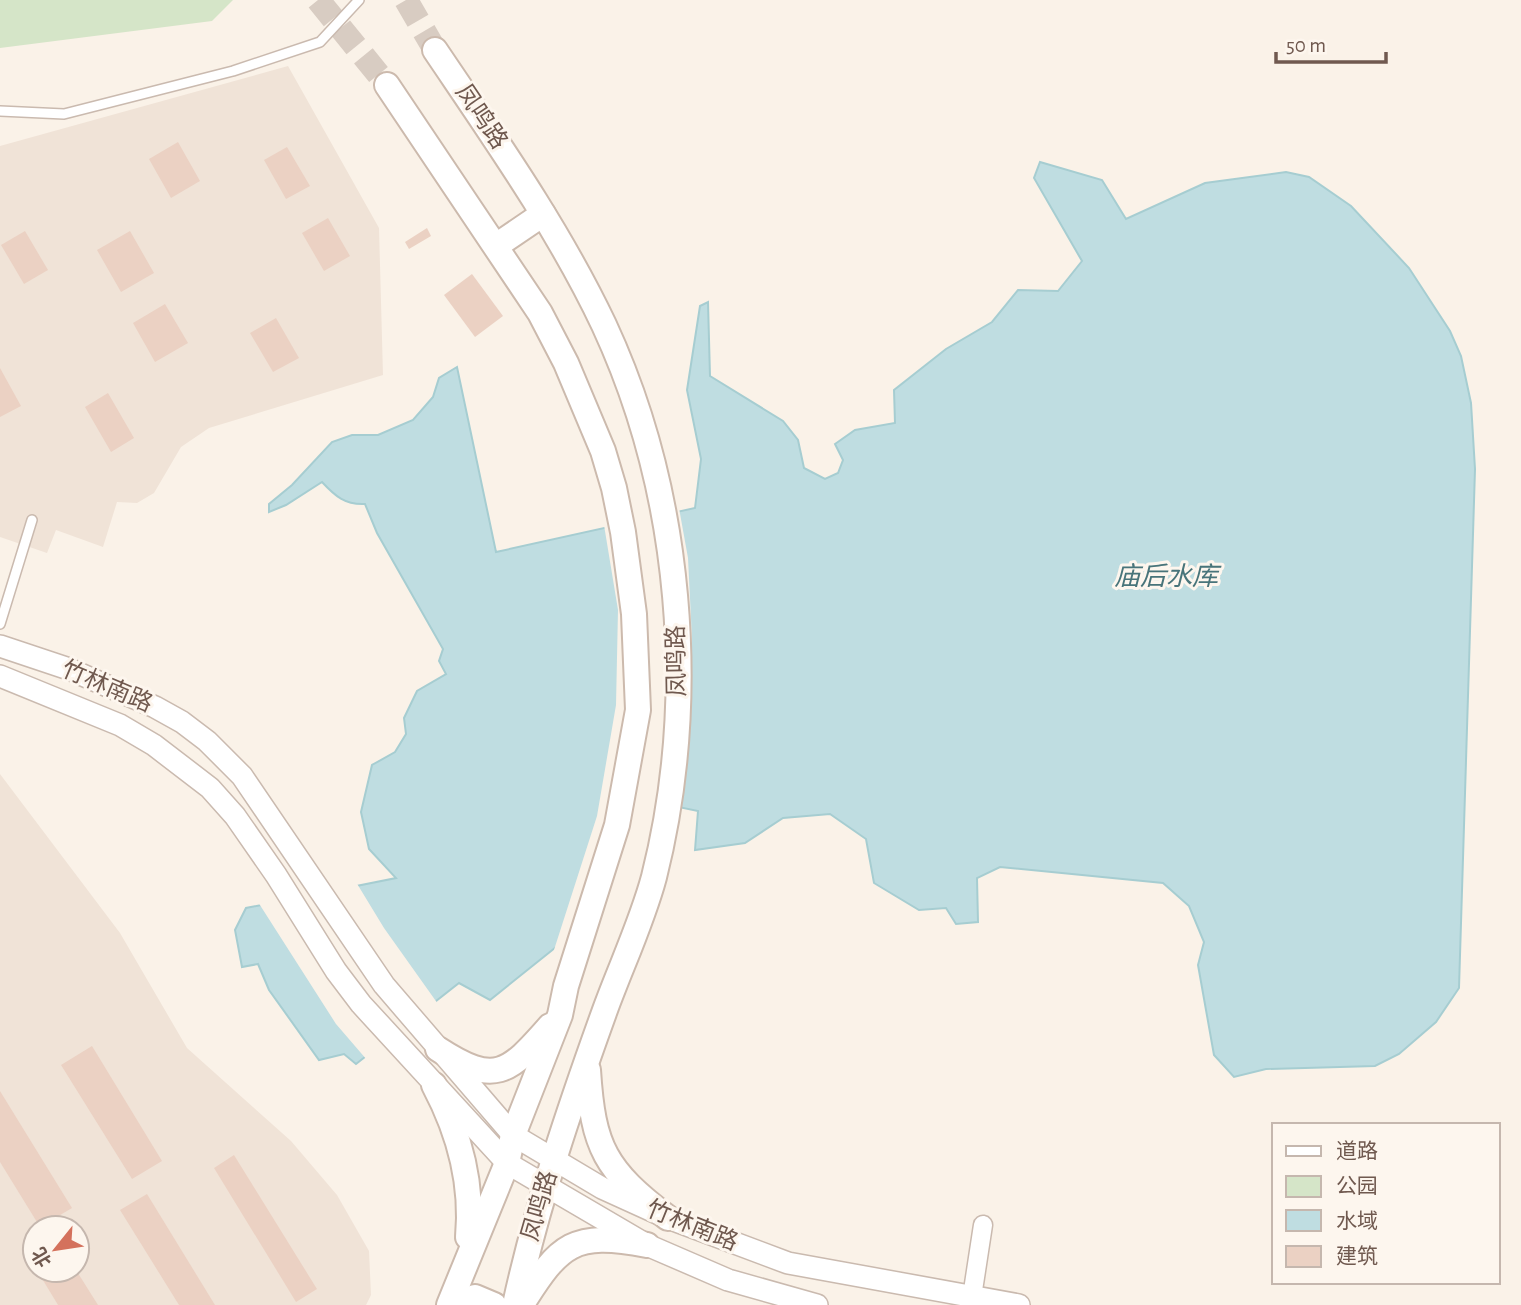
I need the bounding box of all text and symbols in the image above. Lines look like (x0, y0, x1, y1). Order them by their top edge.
scale bar (1276, 21, 1386, 65)
text: 50 m (1286, 35, 1326, 56)
street label: 凤鸣路 (451, 79, 513, 154)
water label: 庙后水库 (1114, 563, 1222, 590)
street label: 凤鸣路 (662, 625, 690, 697)
street label: 竹林南路 (58, 655, 157, 717)
legend (1272, 1123, 1500, 1284)
text: 道路 (1336, 1140, 1378, 1162)
street label: 凤鸣路 (517, 1168, 561, 1244)
text: 公园 (1336, 1175, 1378, 1197)
street label: 竹林南路 (643, 1195, 742, 1255)
text: 水域 (1336, 1210, 1378, 1232)
north arrow (21, 1214, 91, 1284)
text: 北 (29, 1244, 56, 1270)
text: 建筑 (1336, 1245, 1378, 1267)

